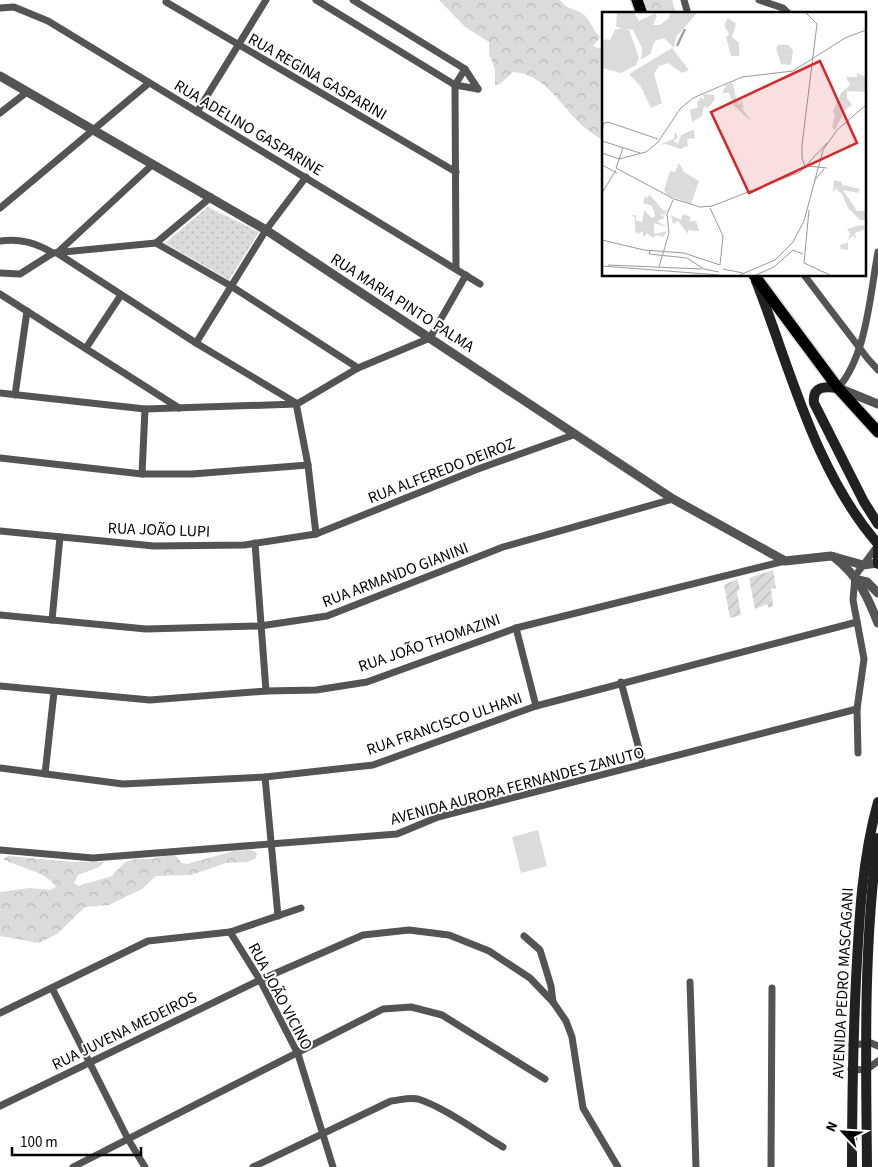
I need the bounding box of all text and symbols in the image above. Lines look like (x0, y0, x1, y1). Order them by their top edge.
inset map (602, 12, 866, 276)
street label: RUA REGINA GASPARINI (244, 28, 391, 126)
street label: RUA ADELINO GASPARINE (170, 75, 327, 181)
street label: RUA MARIA PINTO PALMA (326, 248, 479, 358)
street label: RUA ALFEREDO DEIROZ (365, 433, 518, 509)
street label: RUA JOÃO LUPI (107, 517, 211, 543)
street label: RUA ARMANDO GIANINI (319, 537, 472, 613)
street label: RUA JOÃO THOMAZINI (355, 608, 503, 678)
street label: RUA FRANCISCO ULHANI (364, 687, 525, 761)
street label: AVENIDA AURORA FERNANDES ZANUTO (388, 741, 647, 831)
street label: AVENIDA PEDRO MASCAGANI (827, 887, 859, 1079)
street label: RUA JOÃO VICINO (243, 939, 318, 1054)
street label: RUA JUVENA MEDEIROS (48, 986, 201, 1076)
north arrow (818, 1107, 868, 1157)
text: N (821, 1118, 843, 1135)
scale bar (12, 1124, 141, 1156)
text: 100 m (20, 1132, 58, 1153)

